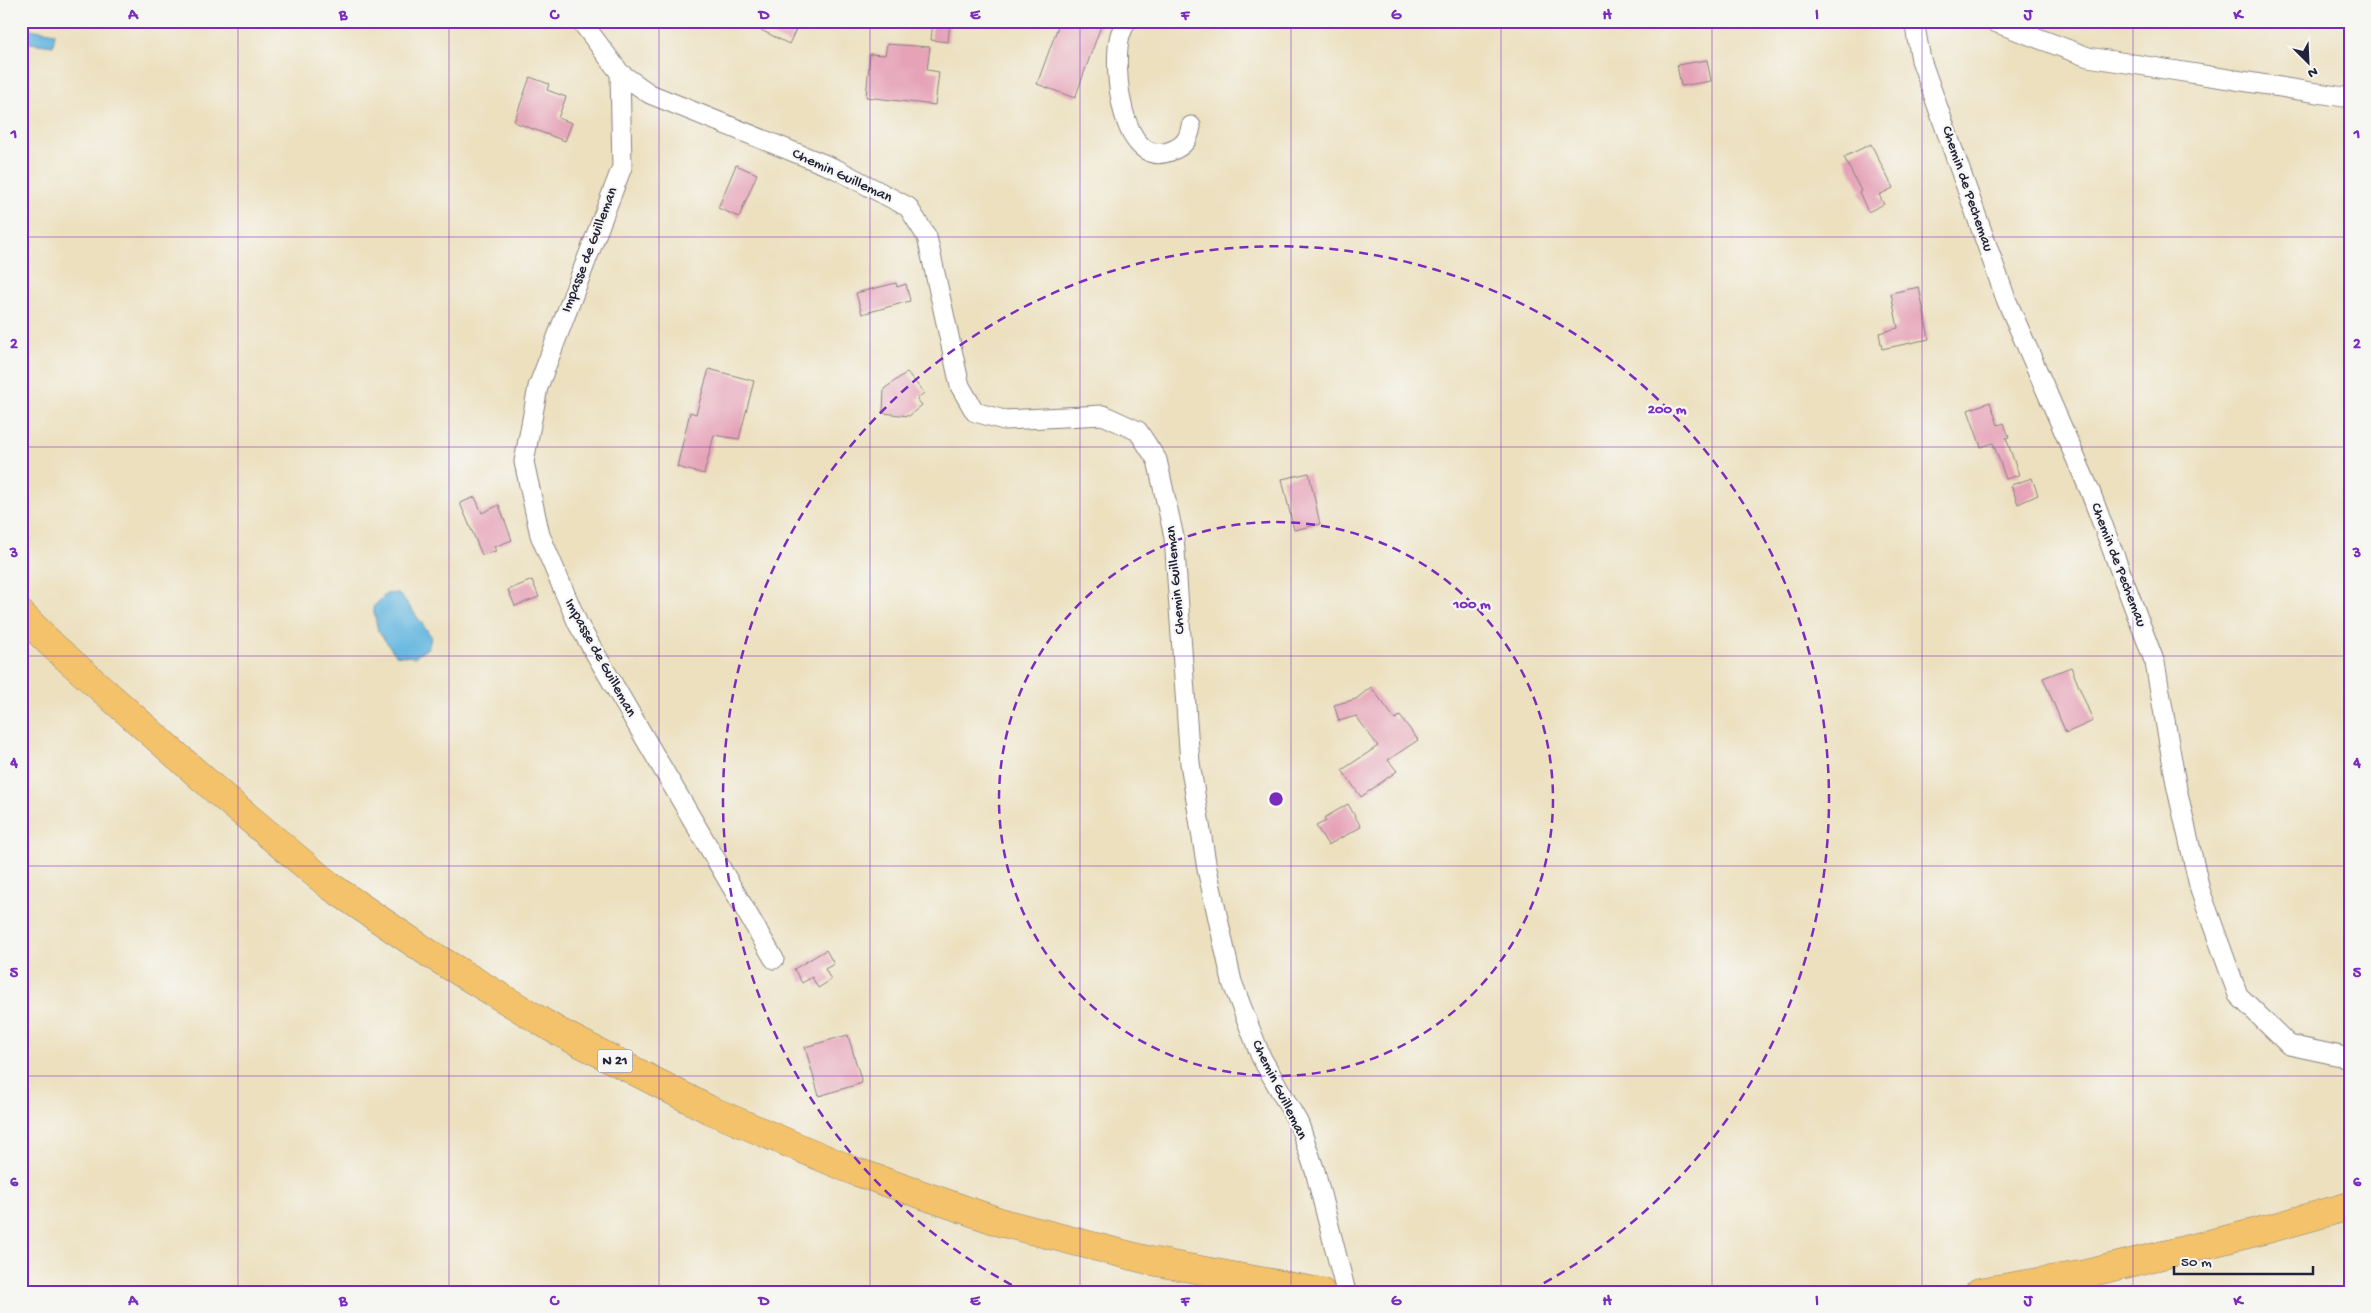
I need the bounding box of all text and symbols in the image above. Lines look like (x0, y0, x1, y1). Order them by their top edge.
text: A (127, 7, 139, 26)
text: B (338, 7, 348, 26)
text: C (549, 7, 560, 26)
text: D (757, 7, 770, 26)
text: E (970, 7, 981, 26)
text: F (1180, 7, 1191, 26)
text: G (1391, 7, 1402, 26)
text: H (1602, 7, 1612, 26)
text: I (1815, 7, 1819, 26)
text: J (2023, 7, 2034, 26)
text: K (2233, 7, 2245, 26)
north arrow (2284, 38, 2334, 88)
text: N (2305, 62, 2320, 81)
street label: Chemin de Pechemau (1937, 124, 1997, 254)
text: 1 (10, 126, 17, 145)
text: 1 (2353, 126, 2360, 145)
street label: Chemin Guilleman (789, 145, 895, 207)
street label: Impasse de Guilleman (558, 185, 622, 315)
text: 2 (10, 336, 18, 355)
text: 2 (2353, 336, 2361, 355)
text: 200 m (1648, 401, 1687, 419)
street label: Chemin de Pechemau (2086, 500, 2150, 630)
street label: Chemin Guilleman (1162, 525, 1190, 635)
text: 3 (9, 545, 18, 564)
text: 3 (2352, 545, 2361, 564)
street label: Impasse de Guilleman (560, 596, 640, 720)
text: 100 m (1452, 596, 1491, 614)
text: 4 (9, 755, 18, 774)
text: 4 (2352, 755, 2361, 774)
centre of rings (1267, 790, 1285, 808)
text: 5 (10, 965, 19, 984)
text: 5 (2353, 965, 2362, 984)
street label: Chemin Guilleman (1247, 1037, 1311, 1143)
road number: N 21 (598, 1050, 632, 1072)
text: 6 (10, 1174, 19, 1193)
text: 6 (2353, 1174, 2362, 1193)
scale bar (2174, 1243, 2312, 1275)
text: 50 m (2181, 1254, 2212, 1272)
text: A (127, 1293, 139, 1312)
text: B (338, 1293, 348, 1312)
text: C (549, 1293, 560, 1312)
text: D (757, 1293, 770, 1312)
text: E (970, 1293, 981, 1312)
text: F (1180, 1293, 1191, 1312)
text: G (1391, 1293, 1402, 1312)
text: H (1602, 1293, 1612, 1312)
text: I (1815, 1293, 1819, 1312)
text: J (2023, 1293, 2034, 1312)
text: K (2233, 1293, 2245, 1312)

